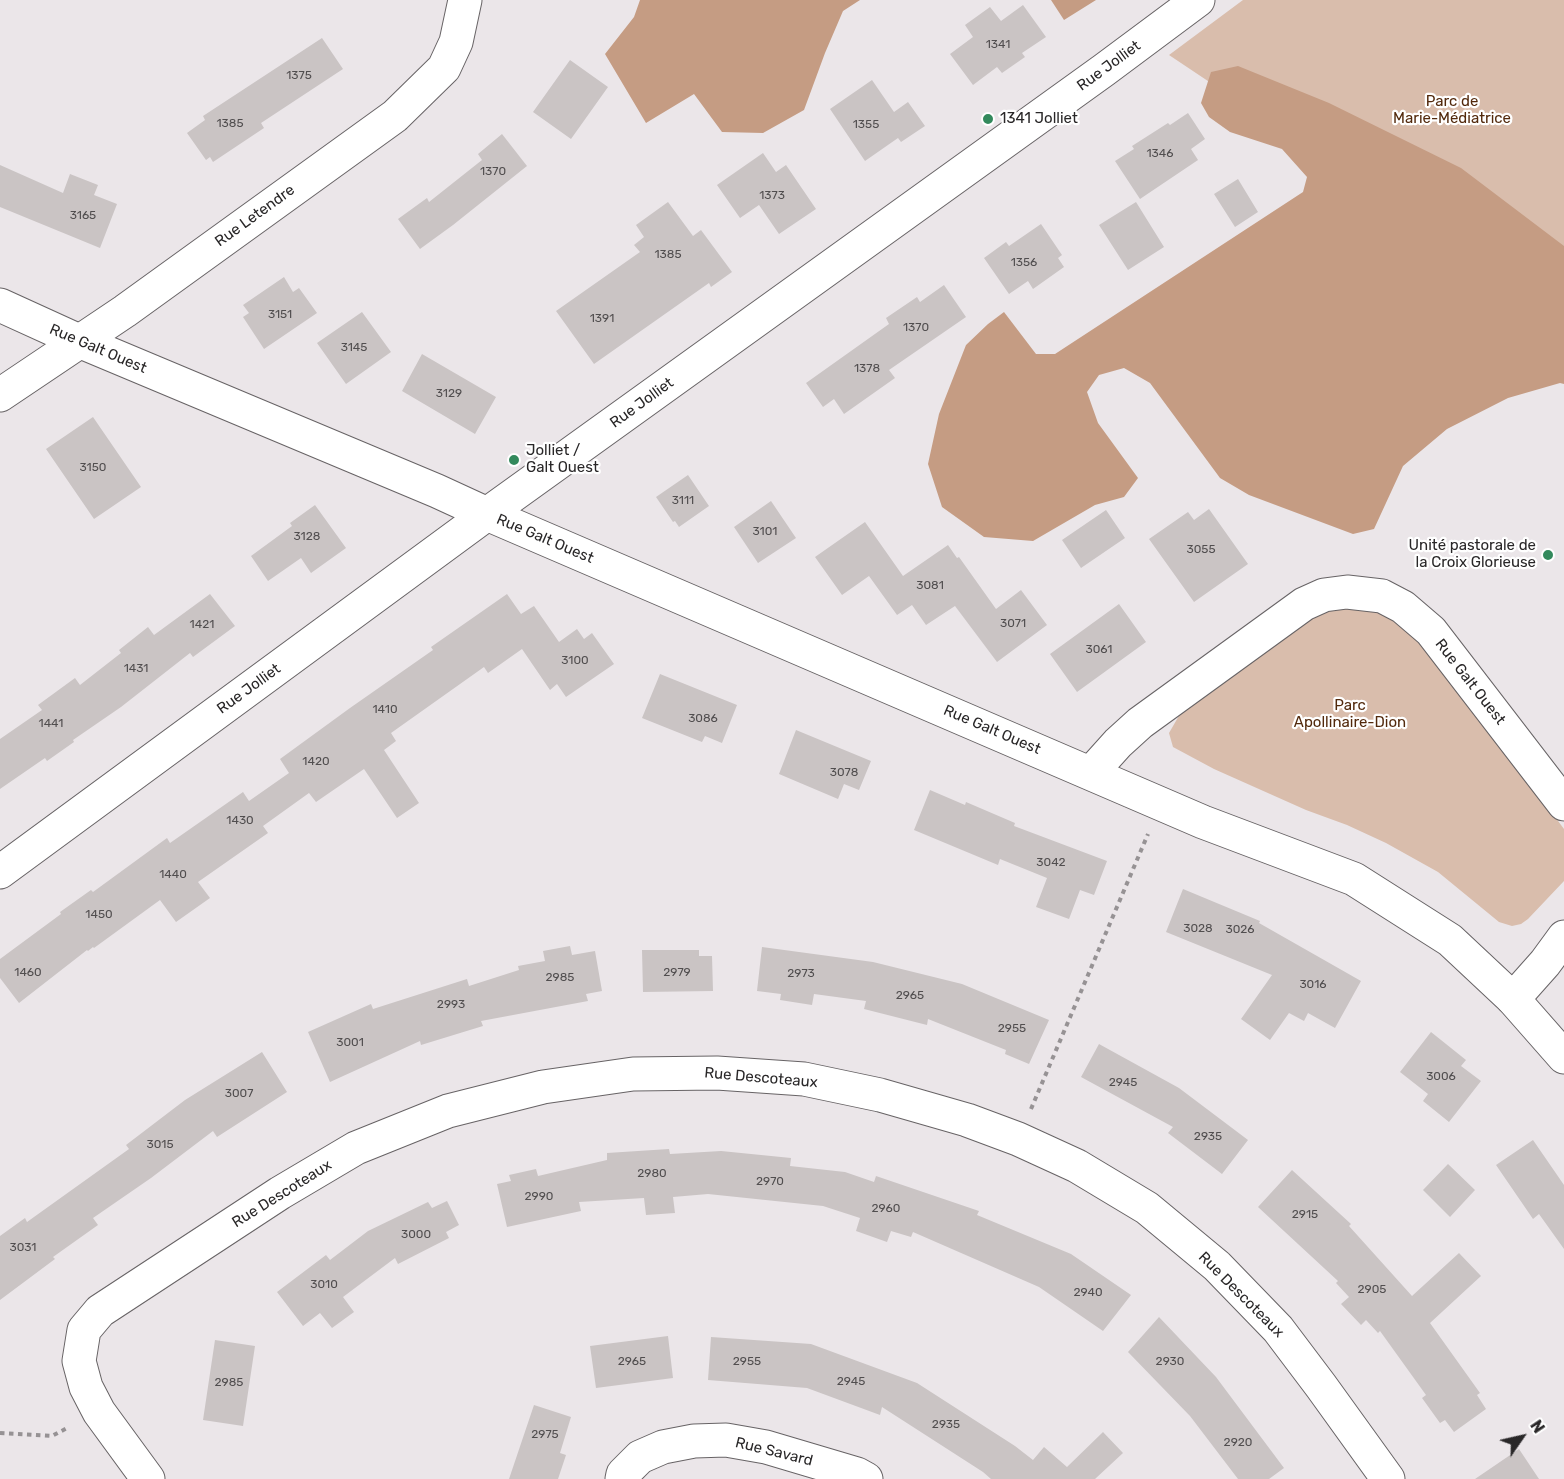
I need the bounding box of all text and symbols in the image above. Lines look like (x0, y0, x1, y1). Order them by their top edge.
street label: Rue Jolliet (1074, 37, 1144, 95)
house number: 1341 (986, 38, 1010, 52)
house number: 1375 (286, 69, 312, 83)
park label: Parc de Marie-Médiatrice (1393, 93, 1511, 128)
place label: 1341 Jolliet (1000, 110, 1078, 128)
marker: 1341 Jolliet (981, 112, 995, 126)
house number: 1385 (216, 117, 244, 131)
house number: 1355 (853, 118, 879, 132)
house number: 1346 (1146, 147, 1174, 161)
house number: 1370 (480, 165, 506, 179)
street label: Rue Letendre (212, 181, 298, 251)
house number: 1373 (759, 189, 785, 203)
house number: 3165 (70, 209, 96, 223)
house number: 1385 (654, 248, 682, 262)
house number: 1356 (1011, 256, 1037, 270)
house number: 3151 (268, 308, 292, 322)
house number: 1391 (590, 312, 614, 326)
street label: Rue Galt Ouest (47, 320, 149, 378)
house number: 1370 (903, 321, 929, 335)
house number: 3145 (341, 341, 367, 355)
house number: 1378 (854, 362, 880, 376)
street label: Rue Jolliet (607, 374, 677, 432)
house number: 3129 (436, 387, 462, 401)
place label: Jolliet / Galt Ouest (526, 442, 599, 477)
marker: Jolliet / Galt Ouest (507, 453, 521, 467)
house number: 3150 (80, 461, 106, 475)
house number: 3111 (672, 494, 694, 508)
street label: Rue Galt Ouest (494, 510, 596, 568)
house number: 3101 (753, 525, 777, 539)
house number: 3128 (294, 530, 320, 544)
place label: Unité pastorale de la Croix Glorieuse (1409, 537, 1536, 572)
house number: 3055 (1186, 543, 1216, 557)
marker: Unité pastorale de la Croix Glorieuse (1541, 548, 1555, 562)
house number: 3081 (916, 579, 944, 593)
house number: 3071 (1000, 617, 1026, 631)
house number: 1421 (190, 618, 214, 632)
street label: Rue Galt Ouest (1431, 636, 1509, 728)
house number: 3061 (1086, 643, 1112, 657)
house number: 3100 (561, 654, 589, 668)
street label: Rue Jolliet (214, 660, 284, 718)
house number: 1431 (124, 662, 148, 676)
park label: Parc Apollinaire-Dion (1294, 697, 1406, 732)
street label: Rue Galt Ouest (941, 701, 1043, 759)
house number: 1410 (372, 703, 398, 717)
house number: 3086 (688, 712, 718, 726)
house number: 1441 (39, 717, 63, 731)
house number: 1420 (302, 755, 330, 769)
house number: 3078 (830, 766, 858, 780)
house number: 1430 (226, 814, 254, 828)
house number: 3042 (1036, 856, 1066, 870)
house number: 1440 (159, 868, 187, 882)
house number: 1450 (85, 908, 113, 922)
house number: 3028 (1183, 922, 1213, 936)
house number: 3026 (1225, 923, 1255, 937)
house number: 1460 (14, 966, 42, 980)
house number: 2979 (663, 966, 691, 980)
house number: 2973 (787, 967, 815, 981)
house number: 2985 (546, 971, 574, 985)
house number: 3016 (1299, 978, 1327, 992)
house number: 2965 (896, 989, 924, 1003)
house number: 2993 (437, 998, 465, 1012)
house number: 2955 (998, 1022, 1026, 1036)
house number: 3001 (336, 1036, 364, 1050)
street label: Rue Descoteaux (704, 1064, 818, 1092)
house number: 3006 (1426, 1070, 1456, 1084)
house number: 2945 (1109, 1076, 1137, 1090)
house number: 3007 (225, 1087, 253, 1101)
house number: 2935 (1194, 1130, 1222, 1144)
house number: 3015 (146, 1138, 174, 1152)
street label: Rue Descoteaux (229, 1156, 335, 1232)
house number: 2980 (637, 1167, 667, 1181)
house number: 2970 (756, 1175, 784, 1189)
house number: 2990 (525, 1190, 553, 1204)
house number: 2960 (872, 1202, 900, 1216)
house number: 2915 (1292, 1208, 1318, 1222)
house number: 3000 (401, 1228, 431, 1242)
house number: 3031 (10, 1241, 36, 1255)
street label: Rue Descoteaux (1194, 1248, 1288, 1342)
house number: 3010 (310, 1278, 338, 1292)
house number: 2905 (1358, 1283, 1386, 1297)
house number: 2940 (1073, 1286, 1103, 1300)
house number: 2965 (618, 1355, 646, 1369)
house number: 2955 (733, 1355, 761, 1369)
house number: 2930 (1156, 1355, 1184, 1369)
house number: 2945 (837, 1375, 865, 1389)
house number: 2985 (215, 1376, 243, 1390)
north arrow (1492, 1407, 1552, 1467)
text: N (1526, 1417, 1548, 1437)
house number: 2935 (932, 1418, 960, 1432)
house number: 2975 (531, 1428, 559, 1442)
street label: Rue Savard (733, 1434, 815, 1470)
house number: 2920 (1224, 1436, 1252, 1450)

